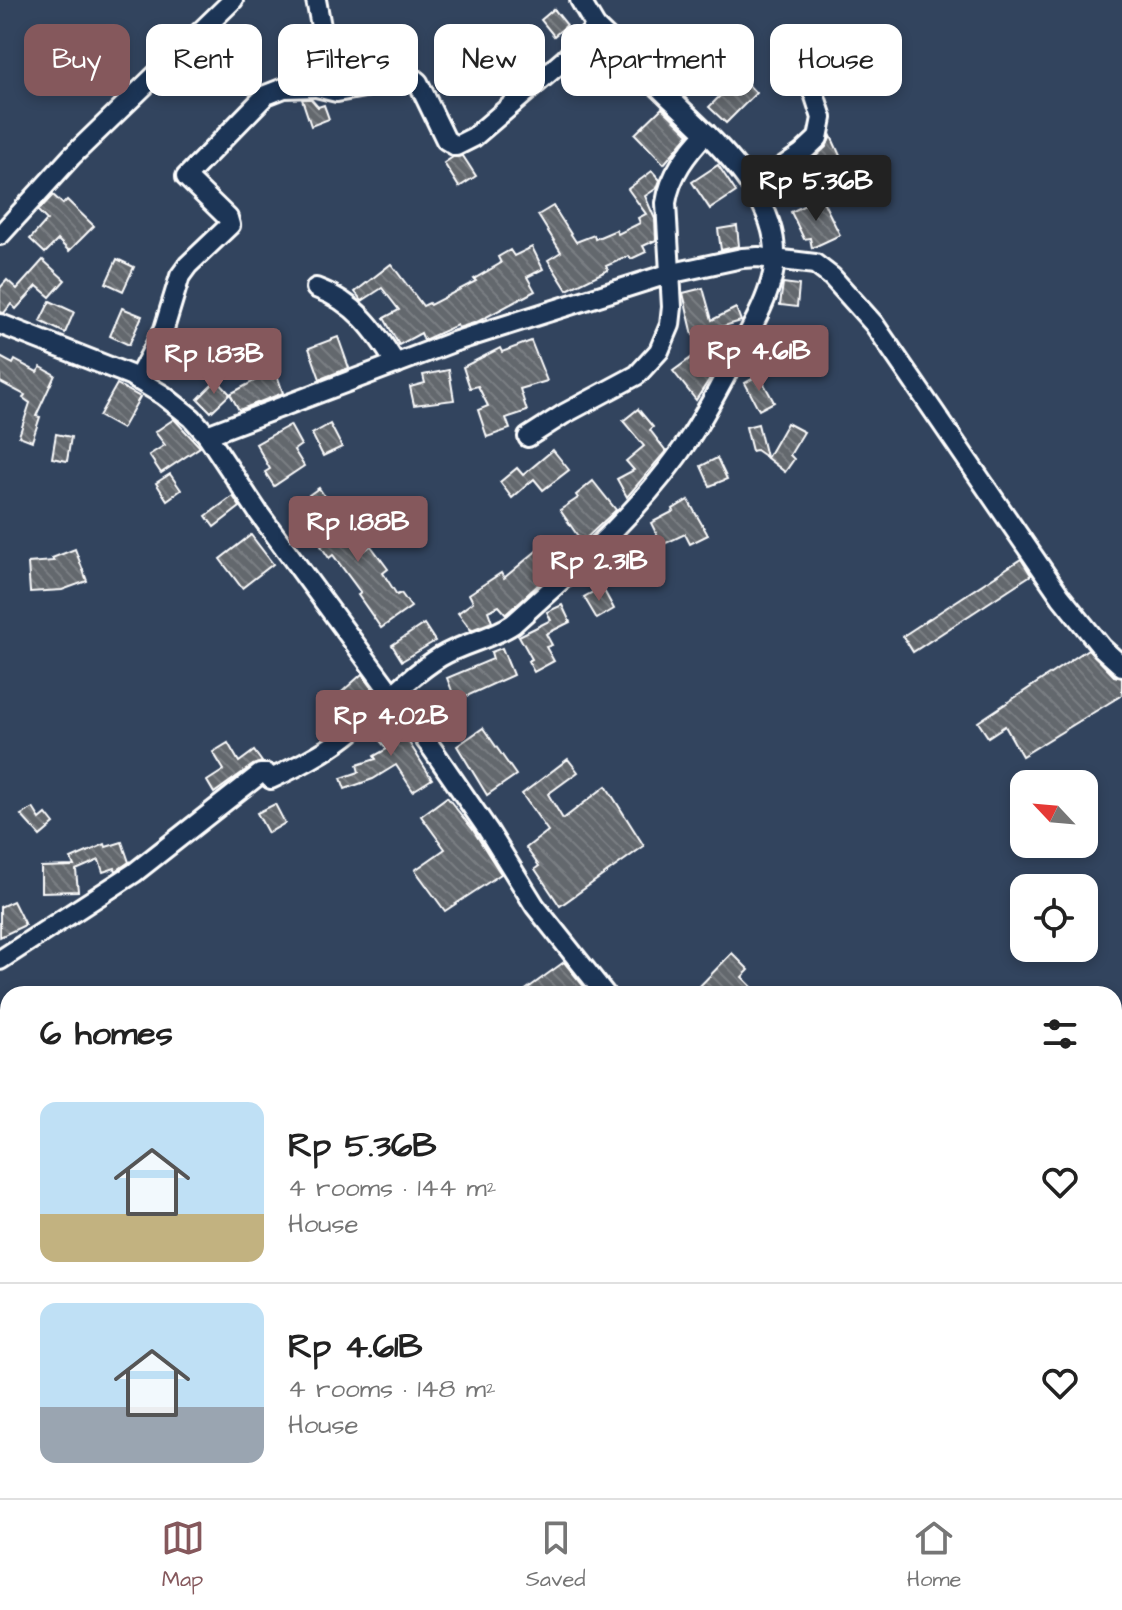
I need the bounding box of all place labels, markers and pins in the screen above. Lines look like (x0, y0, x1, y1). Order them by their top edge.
pin: Rp 5.36B (733, 155, 899, 223)
pin: Rp 4.61B (676, 325, 842, 393)
pin: Rp 1.83B (131, 328, 297, 396)
pin: Rp 1.88B (275, 496, 441, 564)
pin: Rp 2.31B (516, 535, 682, 603)
pin: Rp 4.02B (308, 690, 474, 758)

